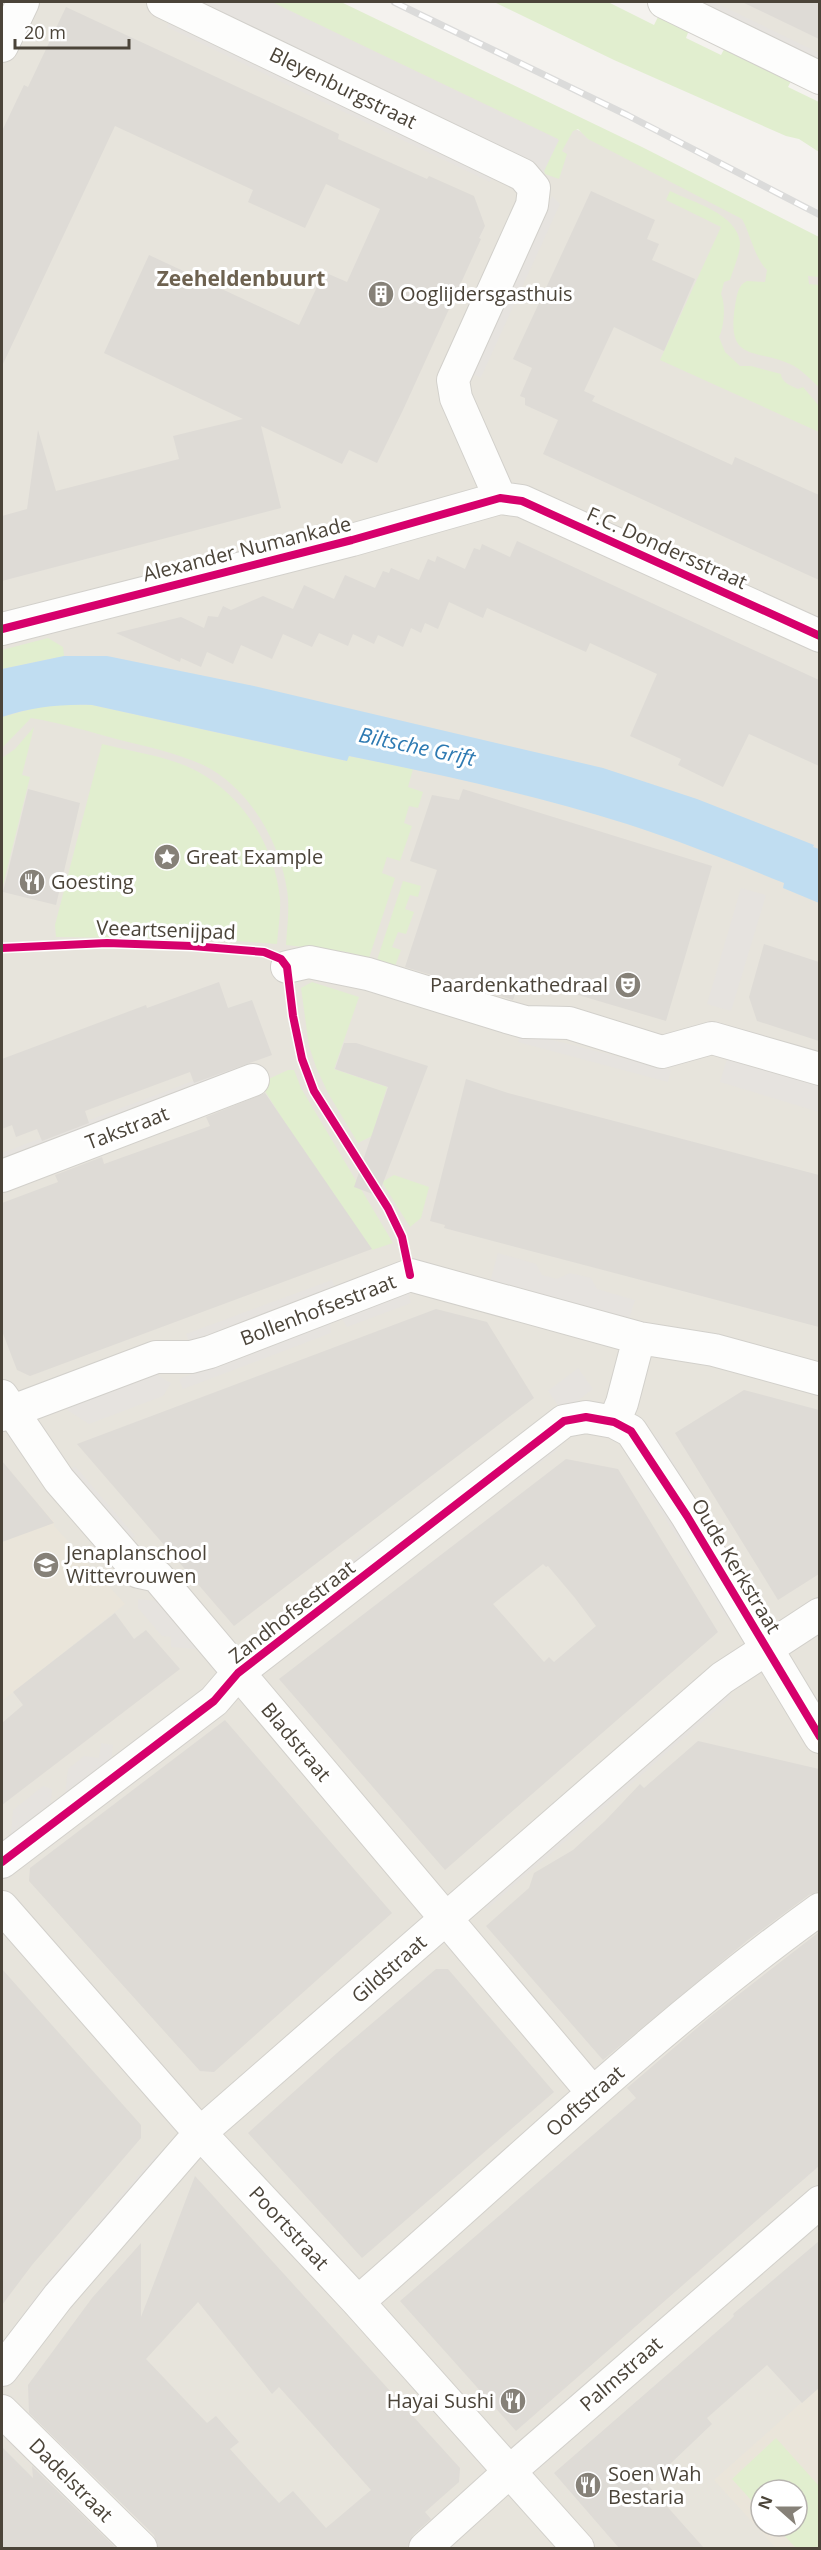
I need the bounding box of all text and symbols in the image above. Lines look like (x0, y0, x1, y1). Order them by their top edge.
scale bar (15, 12, 129, 50)
text: 20 m (24, 20, 66, 44)
street label: Bleyenburgstraat (265, 40, 421, 135)
district label: Zeeheldenbuurt (157, 264, 325, 292)
building icon: Ooglijdersgasthuis (366, 279, 396, 309)
place label: Ooglijdersgasthuis (400, 280, 573, 307)
street label: F.C. Dondersstraat (583, 500, 752, 595)
street label: Alexander Numankade (140, 510, 354, 587)
water label: Biltsche Grift (357, 720, 479, 772)
place icon: Great Example (152, 842, 182, 872)
place label: Great Example (186, 843, 323, 870)
restaurant icon: Goesting (17, 867, 47, 897)
place label: Goesting (51, 868, 134, 895)
street label: Veeartsenijpad (96, 914, 236, 945)
theatre icon: Paardenkathedraal (613, 970, 643, 1000)
place label: Paardenkathedraal (430, 971, 608, 998)
street label: Takstraat (81, 1099, 172, 1156)
street label: Bollenhofsestraat (236, 1267, 399, 1352)
street label: Oude Kerkstraat (685, 1493, 787, 1638)
place label: Jenaplanschool Wittevrouwen (64, 1539, 207, 1589)
school or university icon: Jenaplanschool Wittevrouwen (31, 1550, 61, 1580)
street label: Zandhofsestraat (223, 1554, 360, 1669)
street label: Bladstraat (255, 1696, 337, 1787)
street label: Gildstraat (345, 1929, 432, 2009)
street label: Ooftstraat (540, 2059, 630, 2142)
street label: Poortstraat (243, 2180, 335, 2275)
street label: Palmstraat (574, 2330, 668, 2417)
restaurant icon: Hayai Sushi (498, 2386, 528, 2416)
place label: Hayai Sushi (387, 2387, 494, 2414)
street label: Dadelstraat (24, 2432, 119, 2527)
place label: Soen Wah Bestaria (608, 2460, 702, 2510)
restaurant icon: Soen Wah Bestaria (573, 2470, 603, 2500)
north arrow (749, 2478, 809, 2538)
text: N (752, 2493, 778, 2513)

